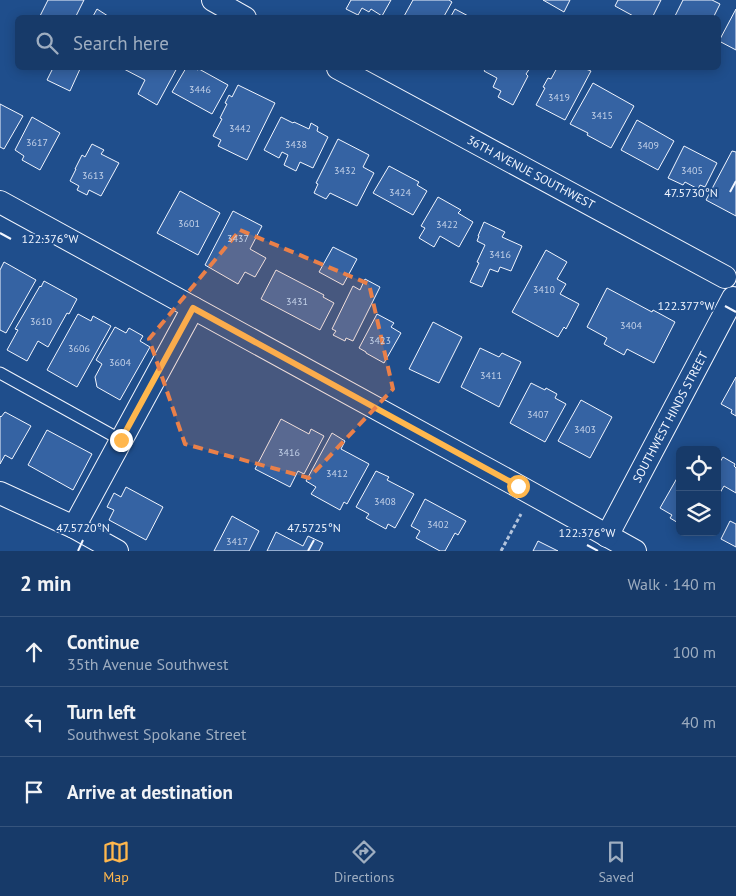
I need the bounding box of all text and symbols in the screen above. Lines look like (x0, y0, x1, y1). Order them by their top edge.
search box (15, 15, 721, 70)
icon: search (33, 29, 61, 57)
text: Search here (73, 31, 169, 55)
house number: 3446 (189, 83, 211, 96)
house number: 3419 (548, 91, 570, 104)
house number: 3415 (591, 109, 613, 122)
house number: 3442 (229, 122, 251, 135)
street label: 36TH AVENUE SOUTHWEST (465, 132, 598, 212)
house number: 3617 (26, 136, 48, 149)
house number: 3438 (285, 138, 307, 151)
house number: 3409 (637, 139, 659, 152)
house number: 3432 (334, 164, 356, 177)
house number: 3405 (681, 164, 703, 177)
house number: 3613 (82, 169, 104, 182)
text: 47.5730°N (664, 185, 718, 200)
house number: 3424 (389, 186, 411, 199)
house number: 3601 (178, 217, 200, 230)
house number: 3422 (436, 218, 458, 231)
text: 122.376°W (22, 231, 78, 246)
house number: 3437 (227, 232, 249, 245)
house number: 3416 (489, 248, 511, 261)
house number: 3410 (533, 283, 555, 296)
house number: 3431 (286, 295, 308, 308)
text: 122.377°W (658, 298, 714, 313)
house number: 3610 (30, 315, 52, 328)
house number: 3404 (620, 319, 642, 332)
house number: 3423 (369, 334, 391, 347)
house number: 3606 (68, 342, 90, 355)
street label: SOUTHWEST HINDS STREET (629, 349, 711, 485)
house number: 3604 (109, 356, 131, 369)
house number: 3411 (480, 369, 502, 382)
house number: 3407 (527, 408, 549, 421)
house number: 3403 (574, 423, 596, 436)
route end (110, 429, 133, 452)
house number: 3416 (278, 446, 300, 459)
map controls (676, 446, 721, 536)
button: locate (676, 446, 721, 491)
house number: 3412 (326, 467, 348, 480)
route start (507, 475, 530, 498)
button: layers (676, 491, 721, 536)
house number: 3408 (374, 495, 396, 508)
house number: 3402 (427, 518, 449, 531)
text: 47.5720°N (56, 520, 110, 535)
text: 47.5725°N (287, 520, 341, 535)
text: 122.376°W (559, 525, 615, 540)
house number: 3417 (226, 535, 248, 548)
text: 2 min (20, 570, 71, 597)
text: Walk · 140 m (627, 574, 716, 594)
text: Continue (67, 630, 139, 654)
icon: ahead (20, 638, 48, 666)
text: 100 m (673, 642, 716, 662)
text: 35th Avenue Southwest (67, 654, 228, 674)
text: Turn left (67, 700, 136, 724)
icon: left (20, 708, 48, 736)
text: 40 m (681, 712, 716, 732)
text: Southwest Spokane Street (67, 724, 246, 744)
icon: arrive (20, 778, 48, 806)
text: Arrive at destination (67, 780, 233, 804)
tab: Map (102, 838, 130, 886)
tab: Directions (334, 838, 394, 886)
tab: Saved (598, 838, 634, 886)

